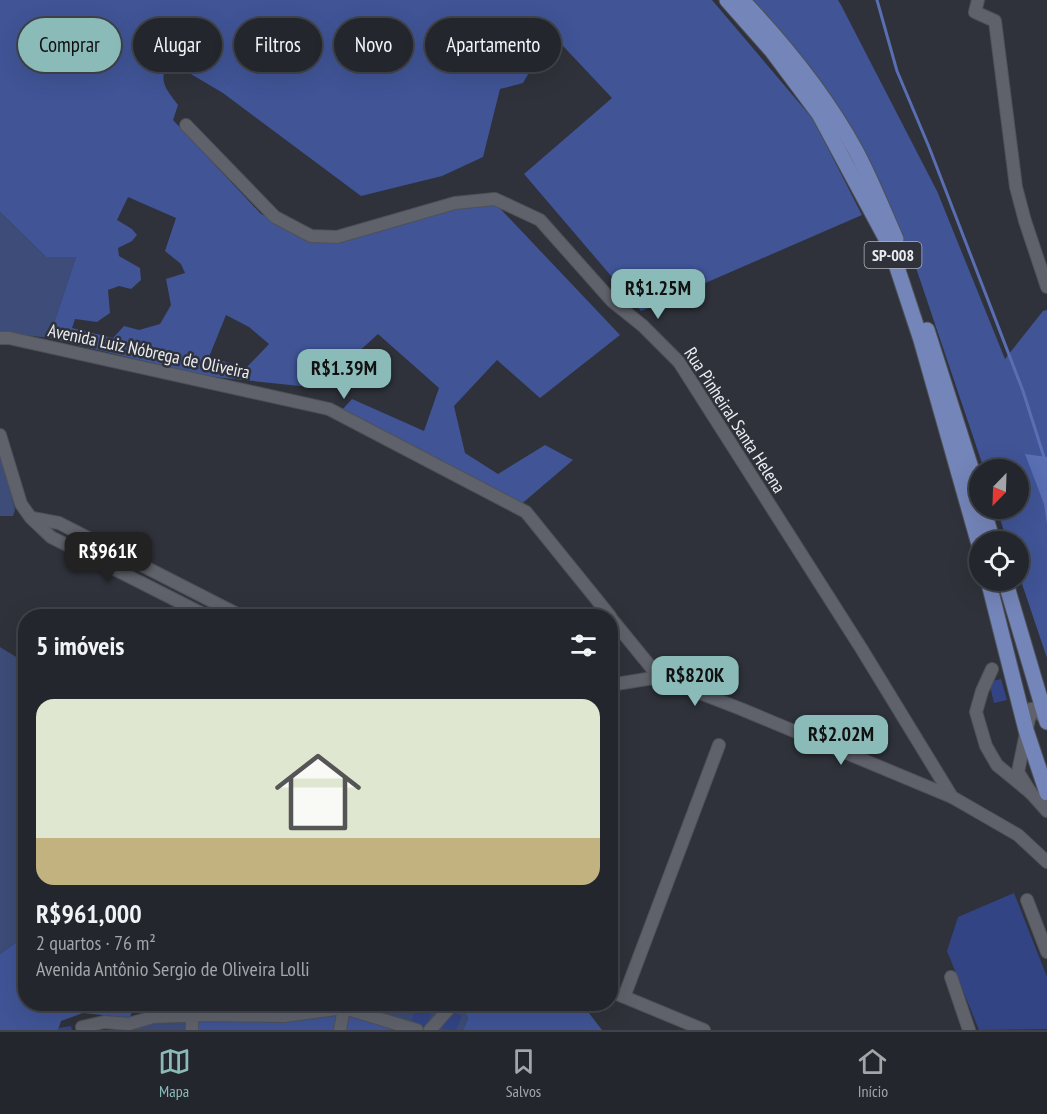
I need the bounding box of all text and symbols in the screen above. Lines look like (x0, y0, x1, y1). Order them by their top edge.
chip: Comprar (18, 18, 121, 72)
chip: Alugar (133, 18, 222, 72)
chip: Filtros (234, 18, 322, 72)
chip: Novo (334, 18, 413, 72)
chip: Apartamento (425, 18, 561, 72)
road number: SP-008 (864, 242, 922, 268)
pin: R$1.25M (603, 269, 713, 320)
text: R$1.25M (625, 275, 691, 301)
street label: Avenida Luiz Nóbrega de Oliveira (46, 318, 252, 384)
street label: Rua Pinheiral Santa Helena (679, 343, 791, 497)
pin: R$1.39M (289, 349, 399, 400)
text: R$1.39M (311, 355, 377, 381)
north arrow (969, 459, 1029, 519)
map controls (969, 459, 1029, 591)
button: locate (969, 531, 1029, 591)
pin: R$961K (59, 532, 157, 583)
text: R$961K (79, 538, 137, 564)
text: 5 imóveis (36, 629, 124, 662)
icon: filters (567, 629, 600, 662)
pin: R$820K (646, 656, 744, 707)
text: R$820K (666, 662, 724, 688)
pin: R$2.02M (786, 715, 896, 766)
text: R$2.02M (808, 721, 874, 747)
icon: home (264, 738, 372, 846)
text: R$961,000 (36, 897, 142, 930)
text: 2 quartos · 76 m² (36, 930, 156, 956)
text: Avenida Antônio Sergio de Oliveira Lolli (36, 956, 310, 982)
tab: Mapa (158, 1045, 191, 1101)
tab: Salvos (506, 1045, 541, 1101)
tab: Início (856, 1045, 889, 1101)

